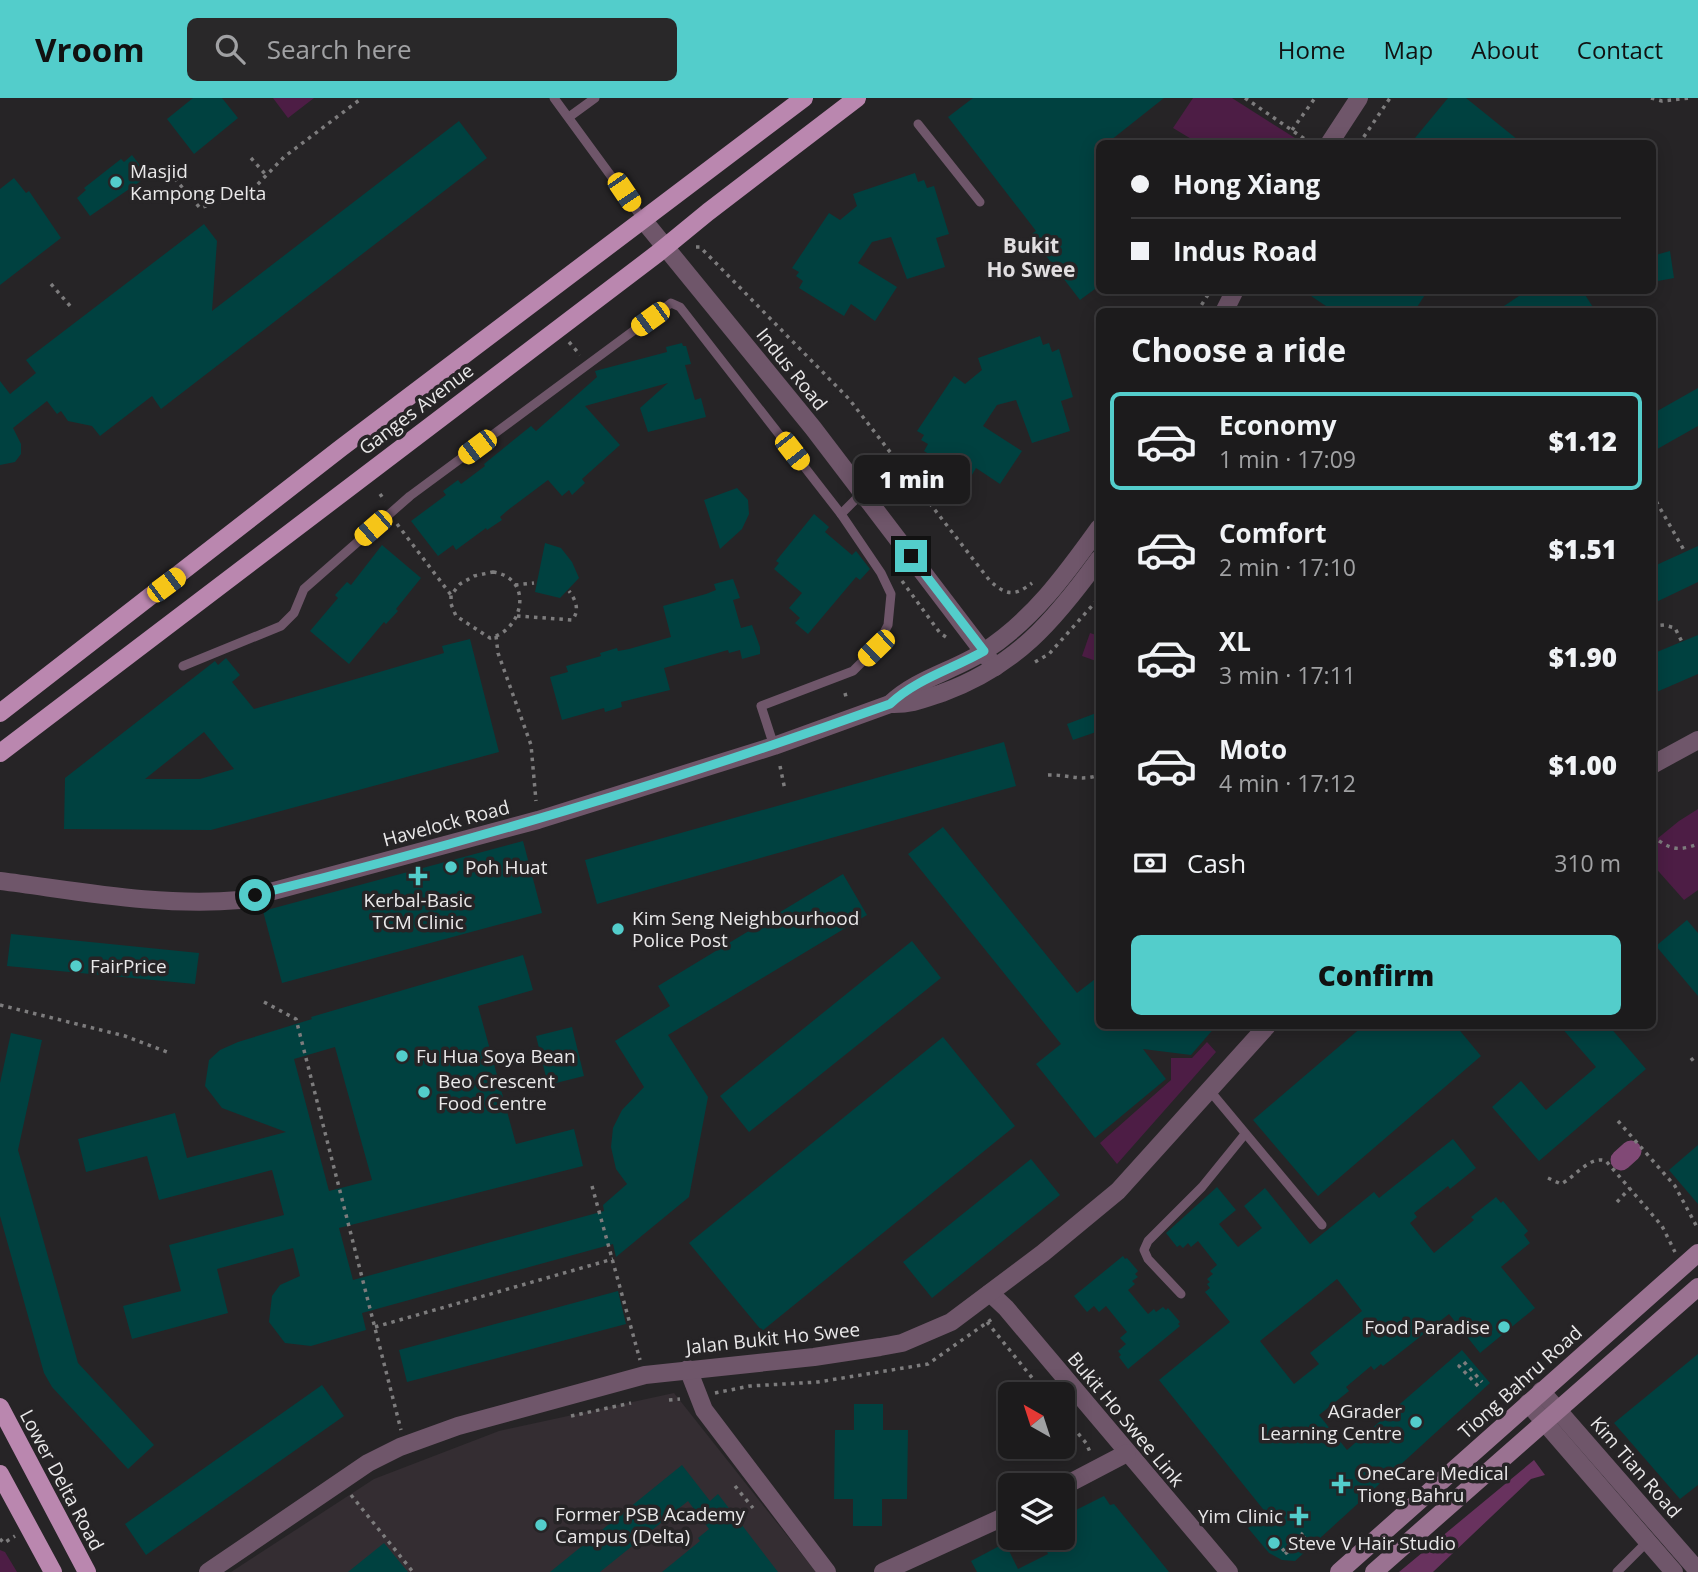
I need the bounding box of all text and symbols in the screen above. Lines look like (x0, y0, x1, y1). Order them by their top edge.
search box (187, 18, 677, 81)
text: Vroom (35, 27, 145, 72)
icon: search (211, 30, 249, 68)
text: Search here (267, 31, 412, 67)
text: Home (1278, 33, 1346, 66)
text: Map (1384, 33, 1433, 66)
text: About (1471, 33, 1539, 66)
text: Contact (1577, 33, 1663, 66)
place label: Masjid Kampong Delta (130, 158, 266, 206)
text: Hong Xiang (1173, 166, 1320, 202)
car (604, 169, 645, 215)
marker: Masjid Kampong Delta (108, 174, 124, 190)
district label: Bukit Ho Swee (987, 231, 1075, 283)
text: Indus Road (1173, 233, 1317, 269)
car (627, 298, 674, 340)
street label: Indus Road (751, 322, 833, 416)
text: Choose a ride (1131, 328, 1346, 371)
street label: Ganges Avenue (353, 357, 479, 461)
text: Economy (1219, 407, 1337, 443)
icon: car (1135, 410, 1198, 473)
text: $1.12 (1549, 423, 1617, 459)
car (454, 426, 501, 468)
car (771, 428, 814, 474)
text: 1 min · 17:09 (1219, 443, 1356, 475)
callout: 1 min (853, 454, 969, 504)
text: 1 min (879, 463, 945, 495)
car (351, 506, 396, 550)
text: Comfort (1219, 515, 1326, 551)
icon: car (1135, 518, 1198, 581)
text: $1.51 (1549, 531, 1617, 567)
route end (895, 540, 927, 572)
text: 2 min · 17:10 (1219, 551, 1356, 583)
car (143, 564, 190, 606)
text: XL (1219, 623, 1251, 659)
car (854, 626, 899, 670)
icon: car (1135, 626, 1198, 689)
text: $1.90 (1549, 639, 1617, 675)
text: 3 min · 17:11 (1219, 659, 1356, 691)
text: Moto (1219, 731, 1287, 767)
icon: car (1135, 734, 1198, 797)
text: $1.00 (1549, 747, 1617, 783)
text: 4 min · 17:12 (1219, 767, 1356, 799)
street label: Havelock Road (380, 794, 512, 852)
icon: cash (1131, 844, 1169, 882)
text: Cash (1187, 845, 1246, 881)
text: 310 m (1554, 847, 1621, 879)
place label: Poh Huat (465, 854, 548, 880)
marker: Poh Huat (443, 859, 459, 875)
marker: Kerbal-Basic TCM Clinic (408, 866, 428, 886)
route start (239, 879, 271, 911)
place label: Kerbal-Basic TCM Clinic (364, 887, 472, 935)
place label: Kim Seng Neighbourhood Police Post (632, 905, 859, 953)
marker: Kim Seng Neighbourhood Police Post (610, 921, 626, 937)
button: Confirm (1131, 935, 1621, 1015)
place label: FairPrice (90, 953, 167, 979)
marker: FairPrice (68, 958, 84, 974)
place label: Fu Hua Soya Bean (416, 1043, 576, 1069)
marker: Fu Hua Soya Bean (394, 1048, 410, 1064)
place label: Beo Crescent Food Centre (438, 1068, 555, 1116)
marker: Beo Crescent Food Centre (416, 1084, 432, 1100)
place label: Food Paradise (1364, 1314, 1490, 1340)
street label: Jalan Bukit Ho Swee (683, 1316, 861, 1360)
marker: Food Paradise (1496, 1319, 1512, 1335)
street label: Tiong Bahru Road (1453, 1320, 1587, 1444)
street label: Bukit Ho Swee Link (1062, 1346, 1190, 1492)
north arrow (998, 1382, 1074, 1460)
map controls (998, 1382, 1075, 1550)
place label: AGrader Learning Centre (1260, 1398, 1402, 1446)
street label: Lower Delta Road (14, 1405, 110, 1555)
street label: Kim Tian Road (1585, 1411, 1687, 1523)
marker: AGrader Learning Centre (1408, 1414, 1424, 1430)
place label: OneCare Medical Tiong Bahru (1357, 1460, 1509, 1508)
button: layers (998, 1473, 1075, 1550)
marker: OneCare Medical Tiong Bahru (1331, 1474, 1351, 1494)
place label: Former PSB Academy Campus (Delta) (555, 1501, 746, 1549)
place label: Yim Clinic (1198, 1503, 1283, 1529)
marker: Yim Clinic (1289, 1506, 1309, 1526)
marker: Former PSB Academy Campus (Delta) (533, 1517, 549, 1533)
place label: Steve V Hair Studio (1288, 1530, 1456, 1556)
marker: Steve V Hair Studio (1266, 1535, 1282, 1551)

